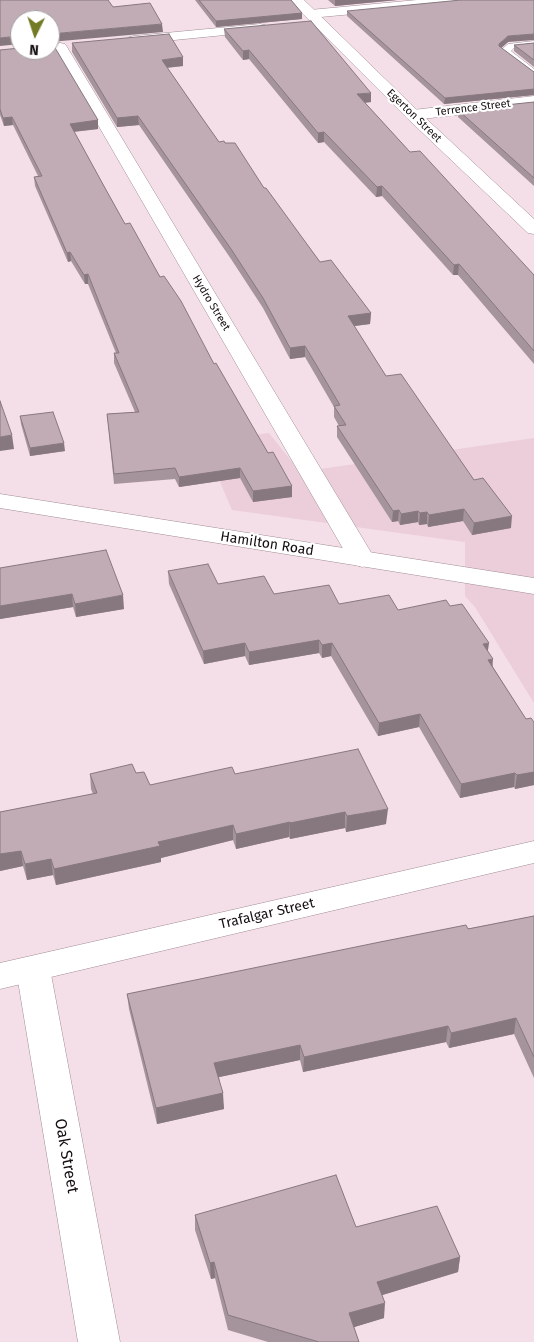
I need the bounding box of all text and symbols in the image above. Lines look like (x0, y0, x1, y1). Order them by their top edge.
north arrow (10, 10, 60, 60)
text: N (29, 41, 39, 58)
street label: Egerton Street (384, 87, 444, 145)
street label: Terrence Street (435, 97, 511, 119)
street label: Hydro Street (189, 273, 233, 333)
street label: Hamilton Road (219, 528, 315, 560)
street label: Trafalgar Street (218, 895, 316, 933)
street label: Oak Street (50, 1117, 82, 1195)

